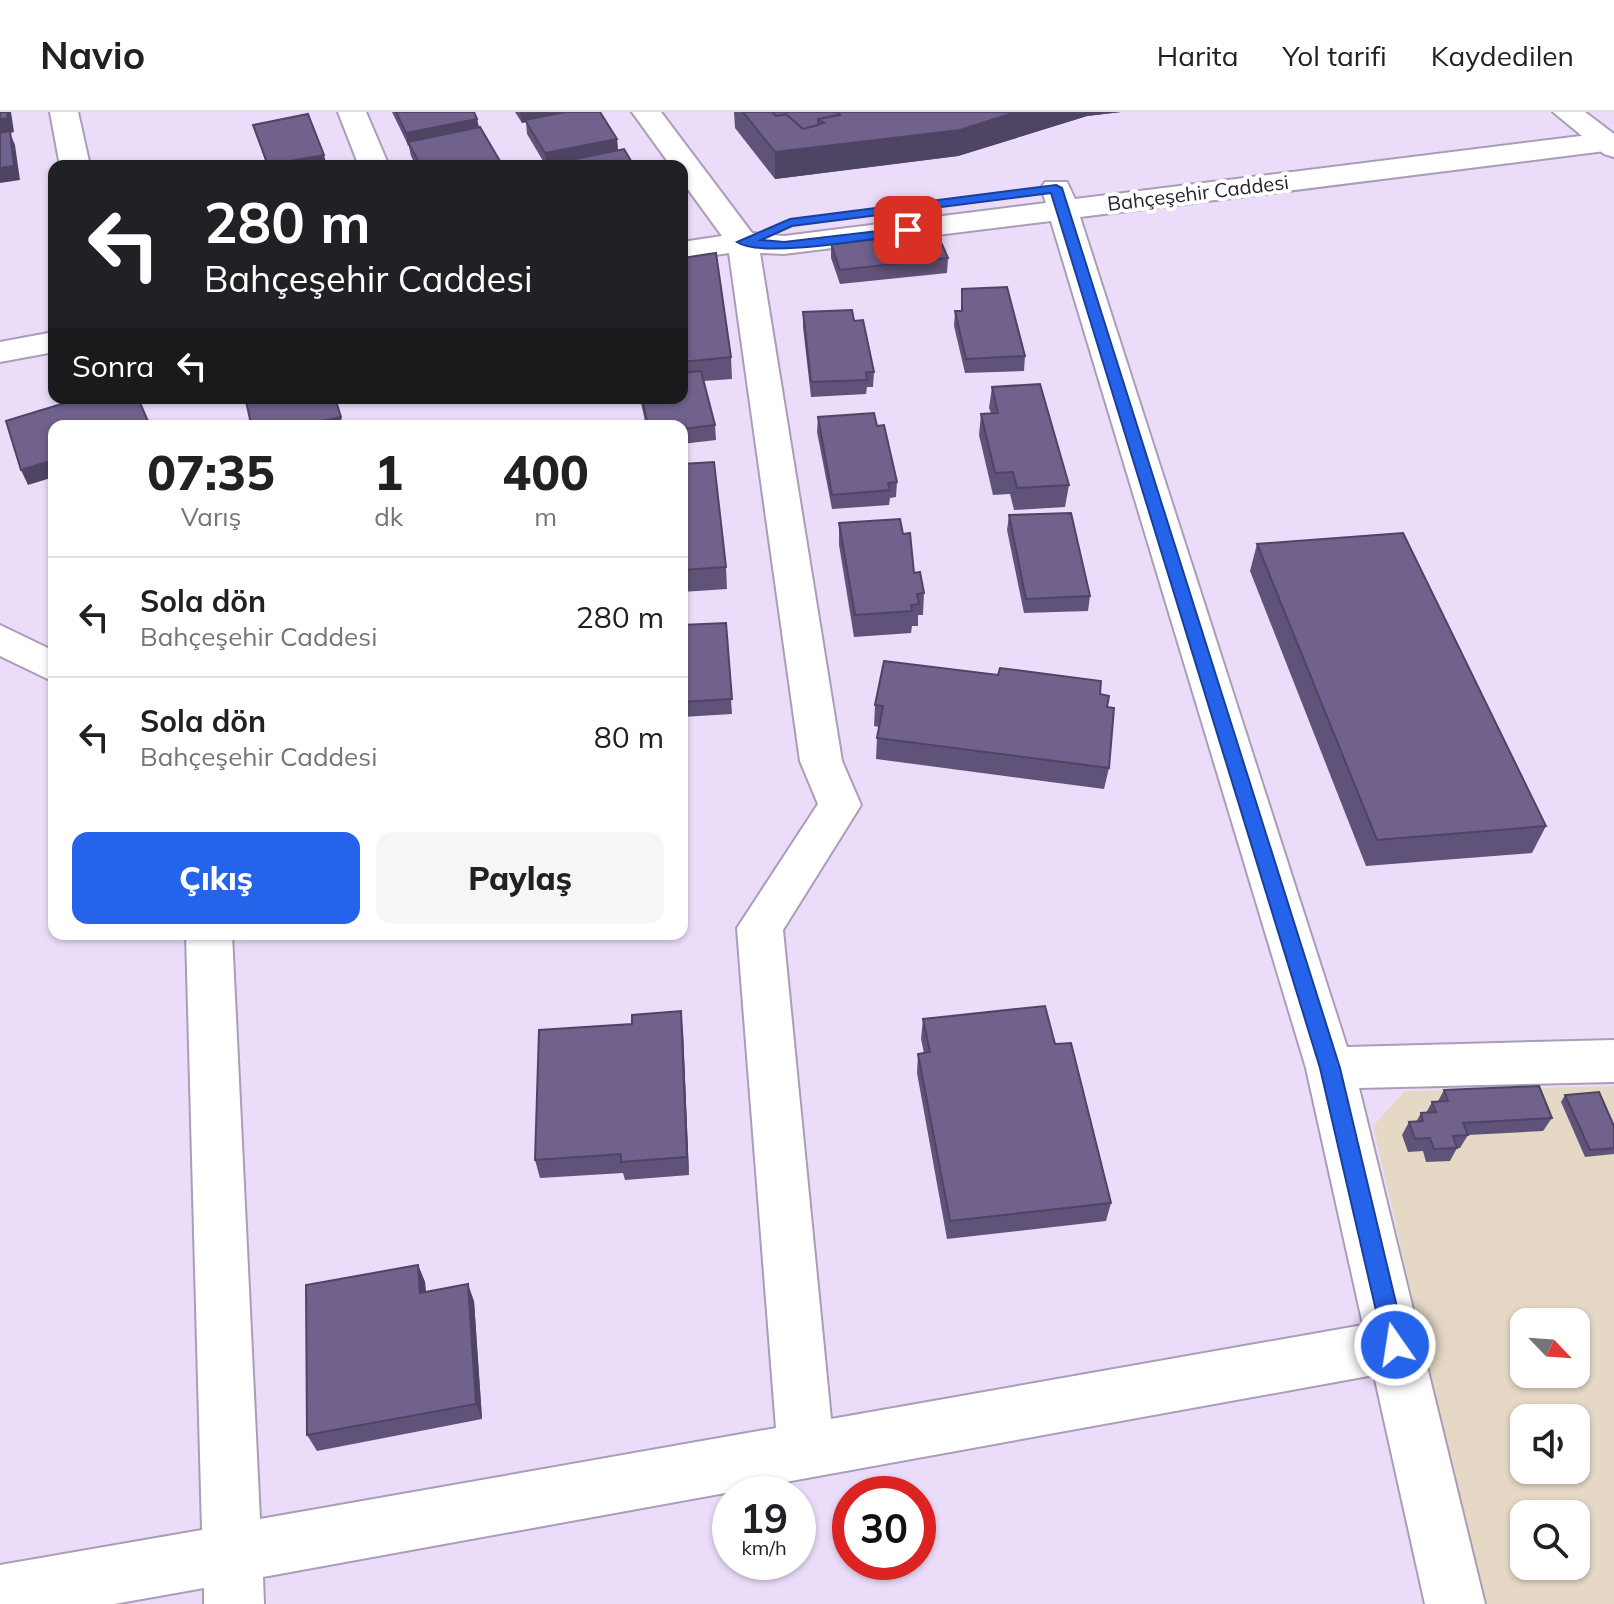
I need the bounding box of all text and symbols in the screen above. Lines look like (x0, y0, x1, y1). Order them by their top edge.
text: Navio (40, 31, 145, 79)
text: Harita (1157, 38, 1238, 73)
text: Yol tarifi (1282, 38, 1387, 73)
text: Kaydedilen (1431, 38, 1574, 73)
street label: Bahçeşehir Caddesi (1106, 169, 1290, 216)
text: 280 m (204, 187, 371, 257)
icon: left (72, 192, 176, 296)
pin (874, 196, 942, 264)
icon: arrive (886, 208, 930, 252)
text: Bahçeşehir Caddesi (204, 256, 533, 301)
icon: left (170, 344, 214, 388)
text: Sonra (72, 347, 154, 385)
text: 07:35 (147, 442, 275, 502)
text: 1 (374, 442, 403, 502)
text: 400 (502, 442, 589, 502)
text: Varış (181, 500, 241, 533)
text: dk (374, 500, 403, 533)
text: m (534, 500, 557, 533)
text: Sola dön (140, 582, 266, 620)
icon: left (72, 595, 116, 639)
text: 280 m (576, 598, 664, 636)
text: Bahçeşehir Caddesi (140, 620, 377, 653)
text: Sola dön (140, 702, 266, 740)
icon: left (72, 715, 116, 759)
text: 80 m (594, 718, 664, 756)
text: Bahçeşehir Caddesi (140, 740, 377, 773)
button: Çıkış (72, 832, 360, 924)
button: Paylaş (376, 832, 664, 924)
position arrow (1353, 1303, 1437, 1387)
north arrow (1510, 1308, 1590, 1388)
map controls (1510, 1308, 1590, 1580)
button: sound (1510, 1404, 1590, 1484)
speed limit sign: 30 (832, 1476, 936, 1580)
text: 19 (740, 1493, 788, 1543)
button: search (1510, 1500, 1590, 1580)
text: km/h (741, 1535, 787, 1560)

